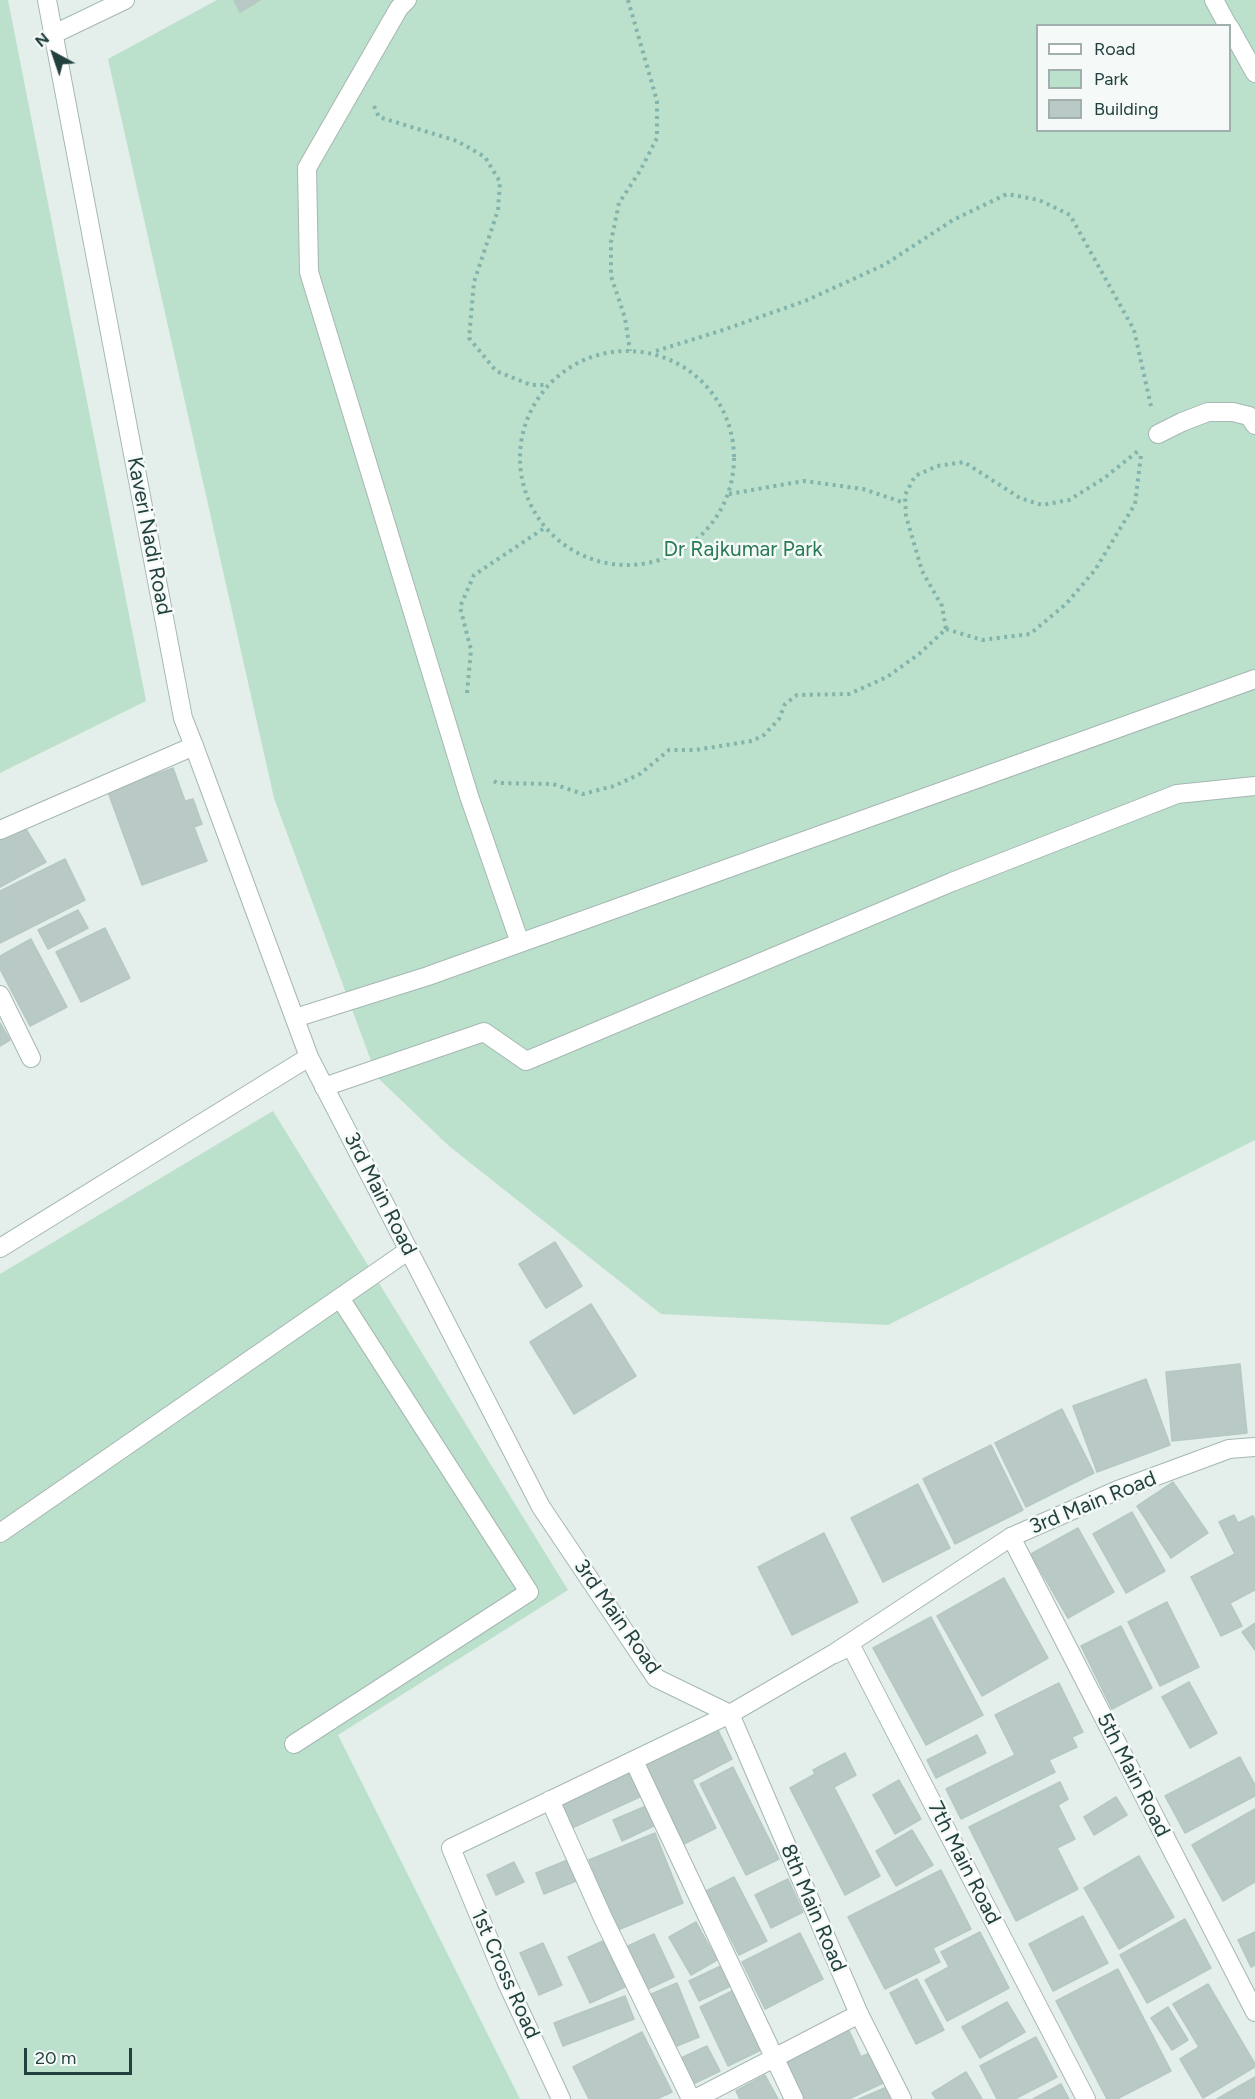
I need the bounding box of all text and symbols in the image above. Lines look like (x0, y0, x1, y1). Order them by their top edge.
north arrow (24, 24, 84, 84)
legend (1036, 24, 1231, 132)
text: N (31, 29, 53, 51)
text: Road (1094, 38, 1135, 60)
text: Park (1094, 68, 1128, 90)
text: Building (1094, 98, 1159, 120)
street label: Kaveri Nadi Road (121, 455, 177, 617)
park label: Dr Rajkumar Park (664, 537, 822, 563)
street label: 3rd Main Road (338, 1128, 422, 1260)
street label: 3rd Main Road (1026, 1466, 1160, 1540)
street label: 3rd Main Road (568, 1555, 666, 1679)
street label: 5th Main Road (1091, 1709, 1175, 1841)
street label: 7th Main Road (922, 1797, 1006, 1929)
street label: 8th Main Road (775, 1840, 851, 1976)
street label: 1st Cross Road (465, 1905, 545, 2043)
scale bar (27, 2036, 135, 2074)
text: 20 m (35, 2047, 76, 2069)

